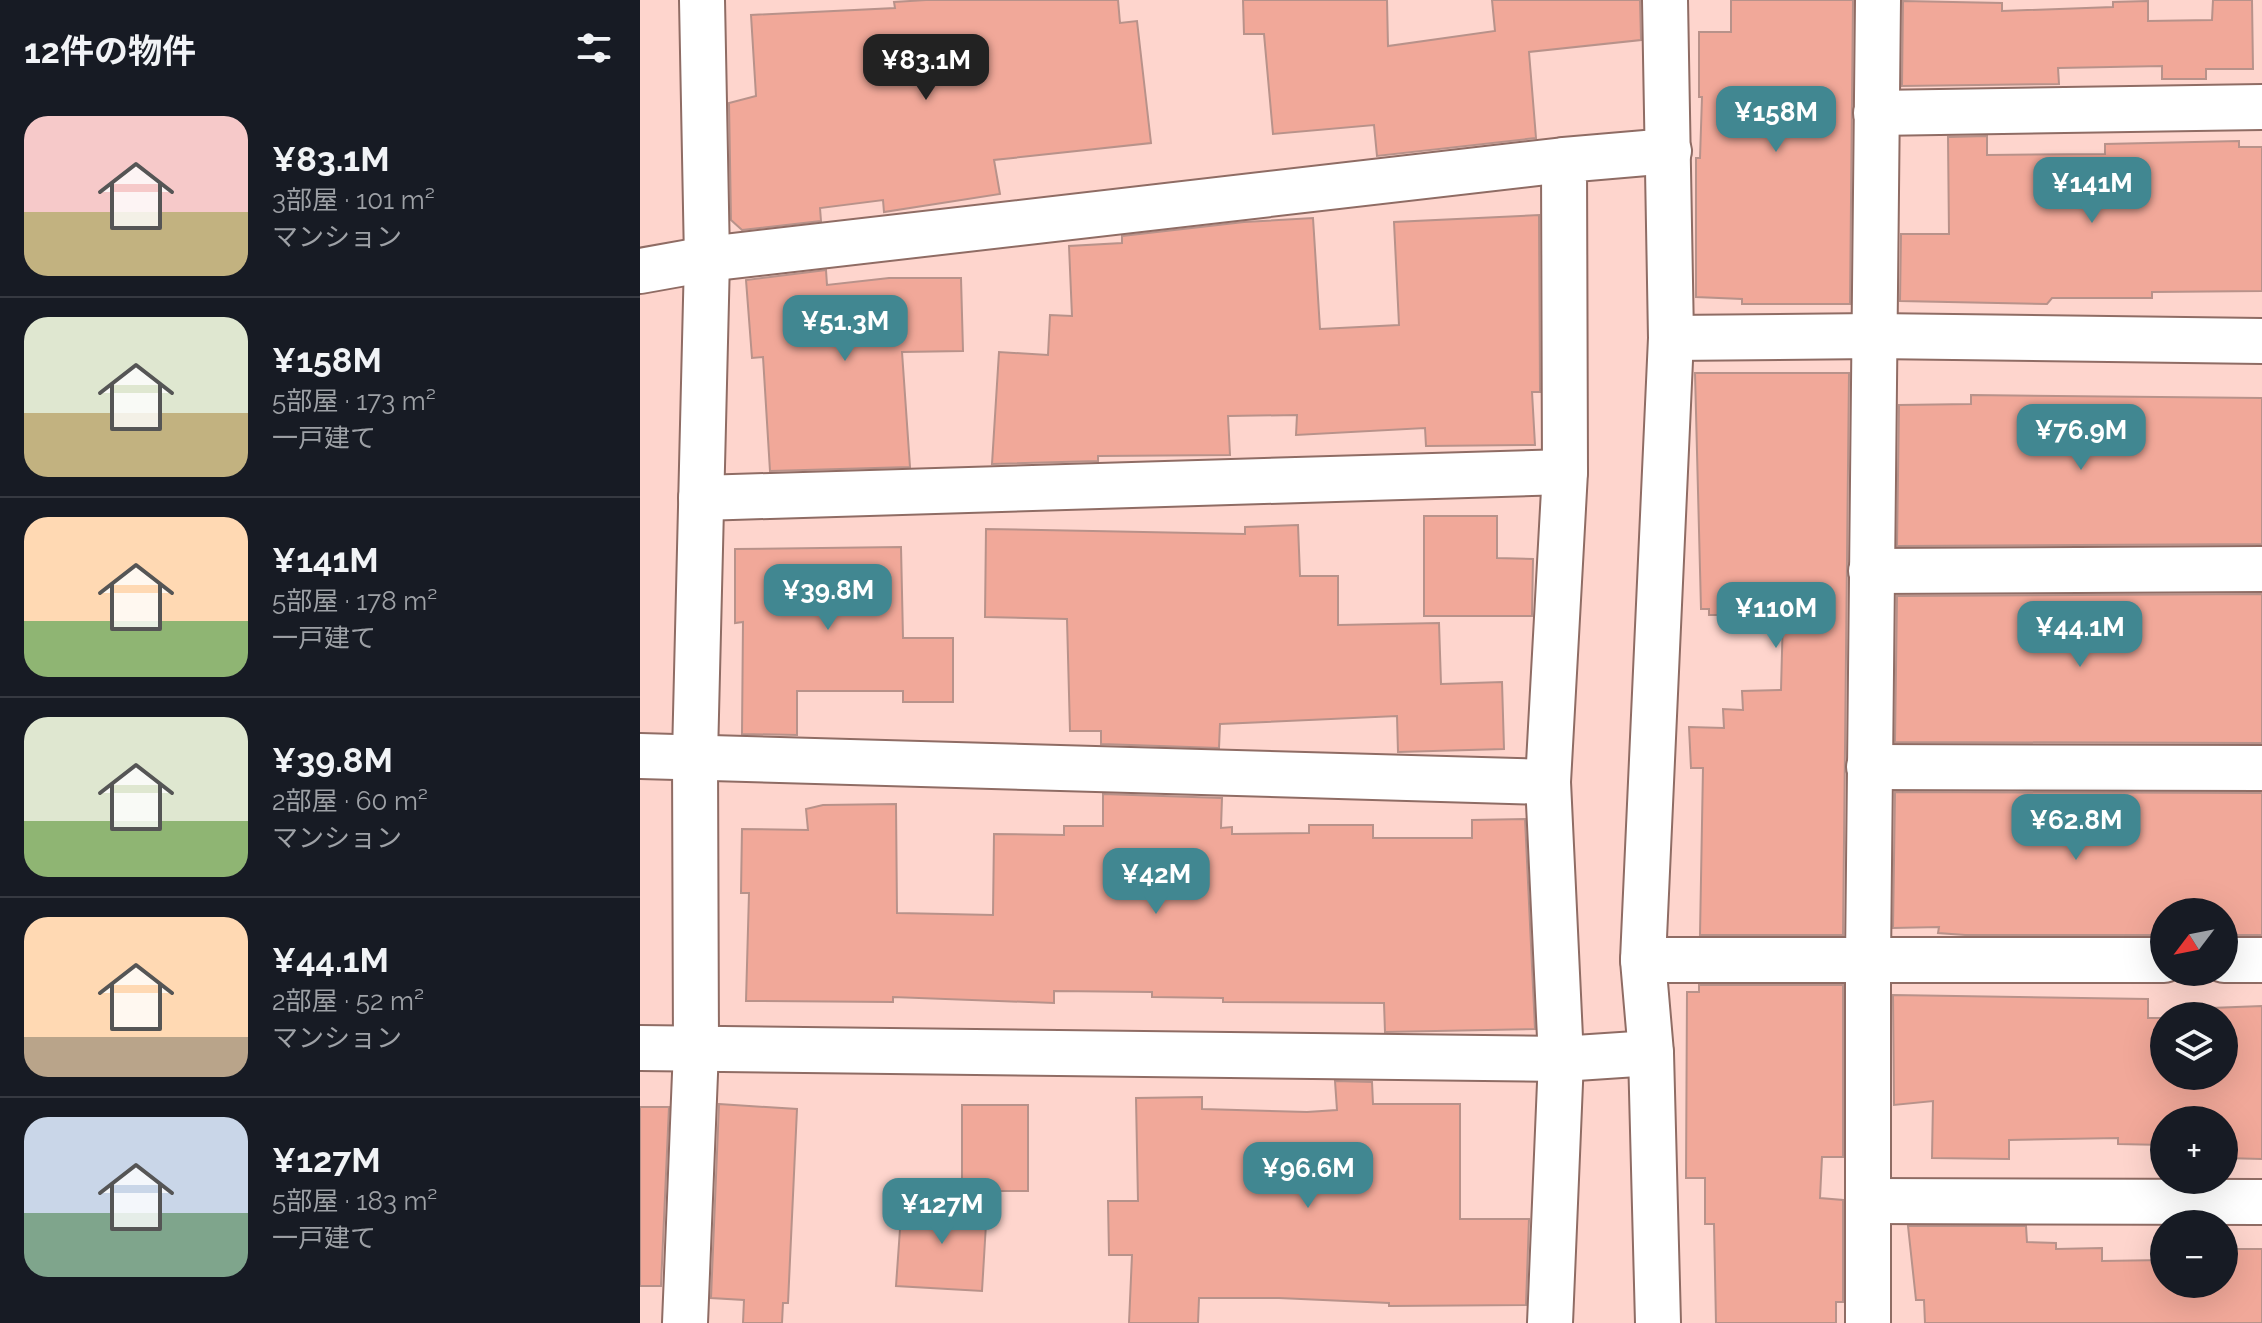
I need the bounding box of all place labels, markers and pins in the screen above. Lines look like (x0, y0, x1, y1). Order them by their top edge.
pin: ¥83.1M (861, 34, 991, 102)
pin: ¥158M (1720, 86, 1832, 154)
pin: ¥141M (2036, 157, 2148, 225)
pin: ¥51.3M (780, 295, 910, 363)
pin: ¥76.9M (2016, 404, 2146, 472)
pin: ¥39.8M (763, 564, 893, 632)
pin: ¥110M (1720, 582, 1832, 650)
pin: ¥44.1M (2015, 601, 2145, 669)
pin: ¥62.8M (2011, 794, 2141, 862)
pin: ¥42M (1109, 848, 1203, 916)
pin: ¥96.6M (1243, 1142, 1373, 1210)
pin: ¥127M (886, 1178, 998, 1246)

